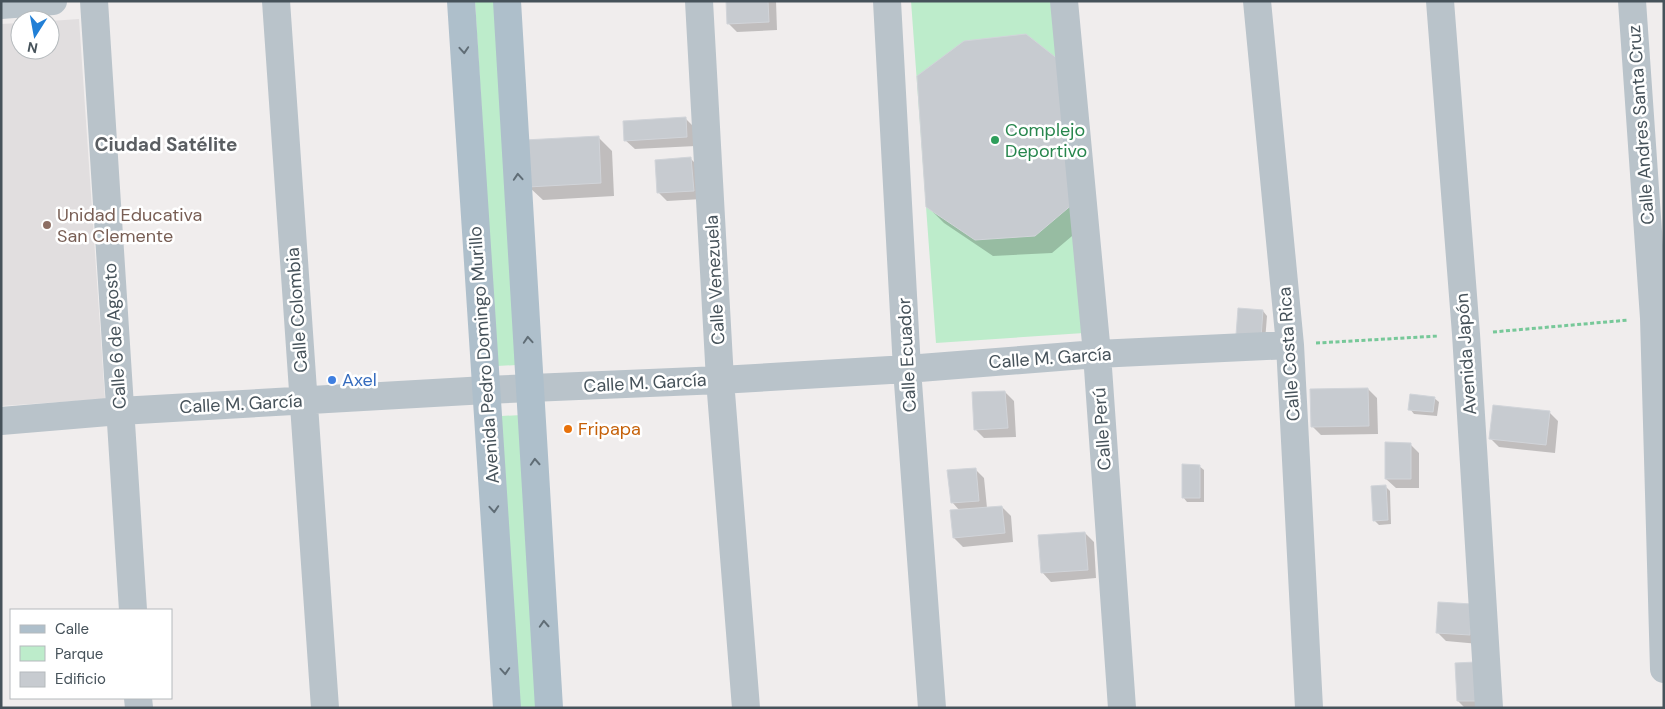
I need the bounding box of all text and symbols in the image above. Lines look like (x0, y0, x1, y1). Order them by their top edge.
north arrow (10, 10, 60, 60)
street label: Calle Andres Santa Cruz (1622, 24, 1660, 226)
text: N (26, 38, 39, 58)
one-way arrow (458, 46, 469, 54)
place label: Complejo Deportivo (1005, 118, 1087, 163)
district label: Ciudad Satélite (94, 132, 238, 157)
marker: Complejo Deportivo (989, 134, 1001, 146)
one-way arrow (512, 173, 523, 181)
place label: Unidad Educativa San Clemente (57, 203, 202, 248)
street label: Calle Venezuela (700, 214, 730, 346)
marker: Unidad Educativa San Clemente (41, 219, 53, 231)
street label: Avenida Pedro Domingo Murillo (463, 225, 505, 485)
street label: Calle Colombia (281, 247, 313, 373)
street label: Calle 6 de Agosto (98, 262, 132, 410)
street label: Calle Costa Rica (1272, 286, 1306, 422)
street label: Avenida Japón (1450, 292, 1482, 416)
street label: Calle Ecuador (892, 297, 922, 413)
one-way arrow (522, 335, 533, 343)
street label: Calle M. García (988, 342, 1112, 374)
place label: Axel (342, 368, 377, 392)
street label: Calle M. García (583, 368, 707, 398)
marker: Axel (326, 374, 338, 386)
street label: Calle Perú (1087, 387, 1117, 471)
street label: Calle M. García (179, 389, 303, 419)
place label: Fripapa (578, 417, 641, 441)
marker: Fripapa (562, 423, 574, 435)
one-way arrow (529, 458, 540, 466)
one-way arrow (488, 505, 499, 513)
legend (10, 609, 172, 699)
text: Calle (55, 619, 89, 639)
one-way arrow (539, 620, 550, 628)
text: Parque (55, 644, 103, 664)
one-way arrow (499, 667, 510, 675)
text: Edificio (55, 669, 106, 689)

